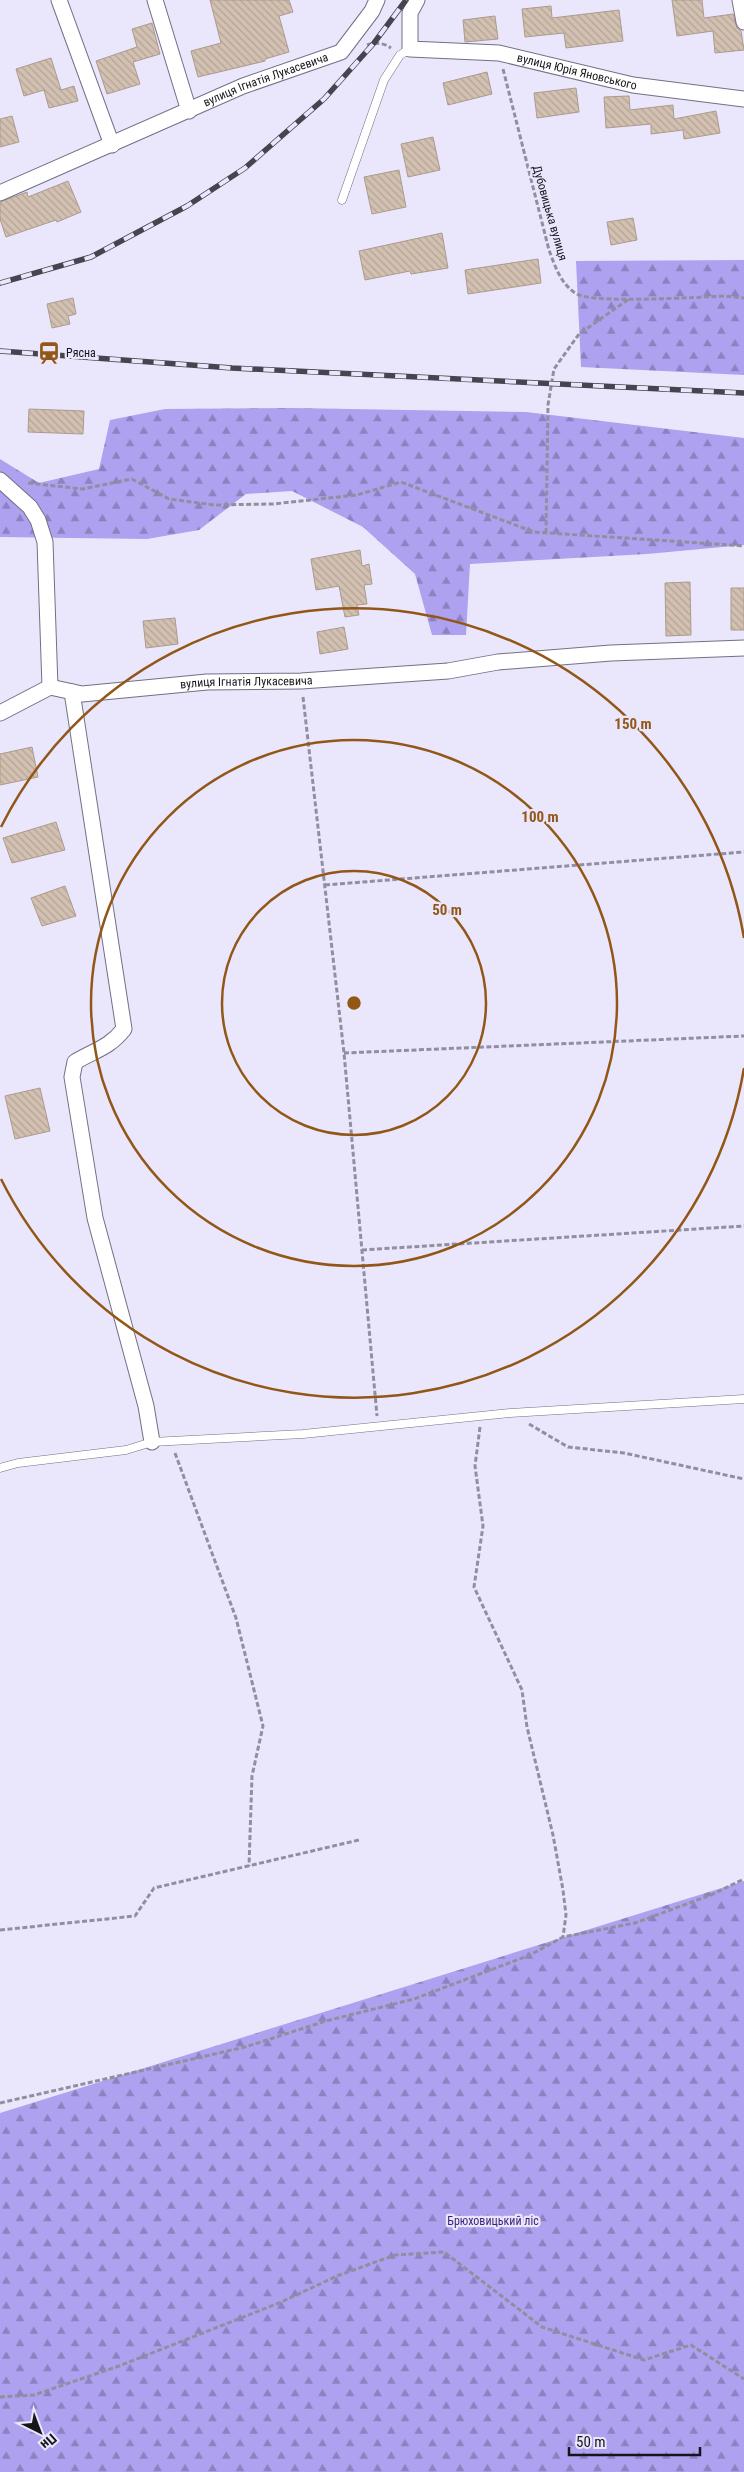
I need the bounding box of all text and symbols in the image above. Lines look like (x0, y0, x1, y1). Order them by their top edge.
street label: вулиця Ігнатія Лукасевича (201, 50, 330, 110)
street label: вулиця Юрія Яновського (516, 51, 638, 92)
street label: Дубовицька вулиця (530, 164, 570, 262)
station icon: Рясна (36, 340, 62, 366)
place label: Рясна (66, 346, 96, 360)
street label: вулиця Ігнатія Лукасевича (180, 673, 313, 692)
text: 150 m (614, 715, 652, 733)
text: 100 m (521, 808, 559, 826)
text: 50 m (432, 901, 462, 919)
centre of rings (345, 994, 363, 1012)
park label: Брюховицький ліс (447, 2214, 539, 2228)
north arrow (15, 2407, 65, 2457)
scale bar (569, 2424, 700, 2456)
text: Пн (38, 2430, 60, 2453)
text: 50 m (576, 2433, 606, 2451)

